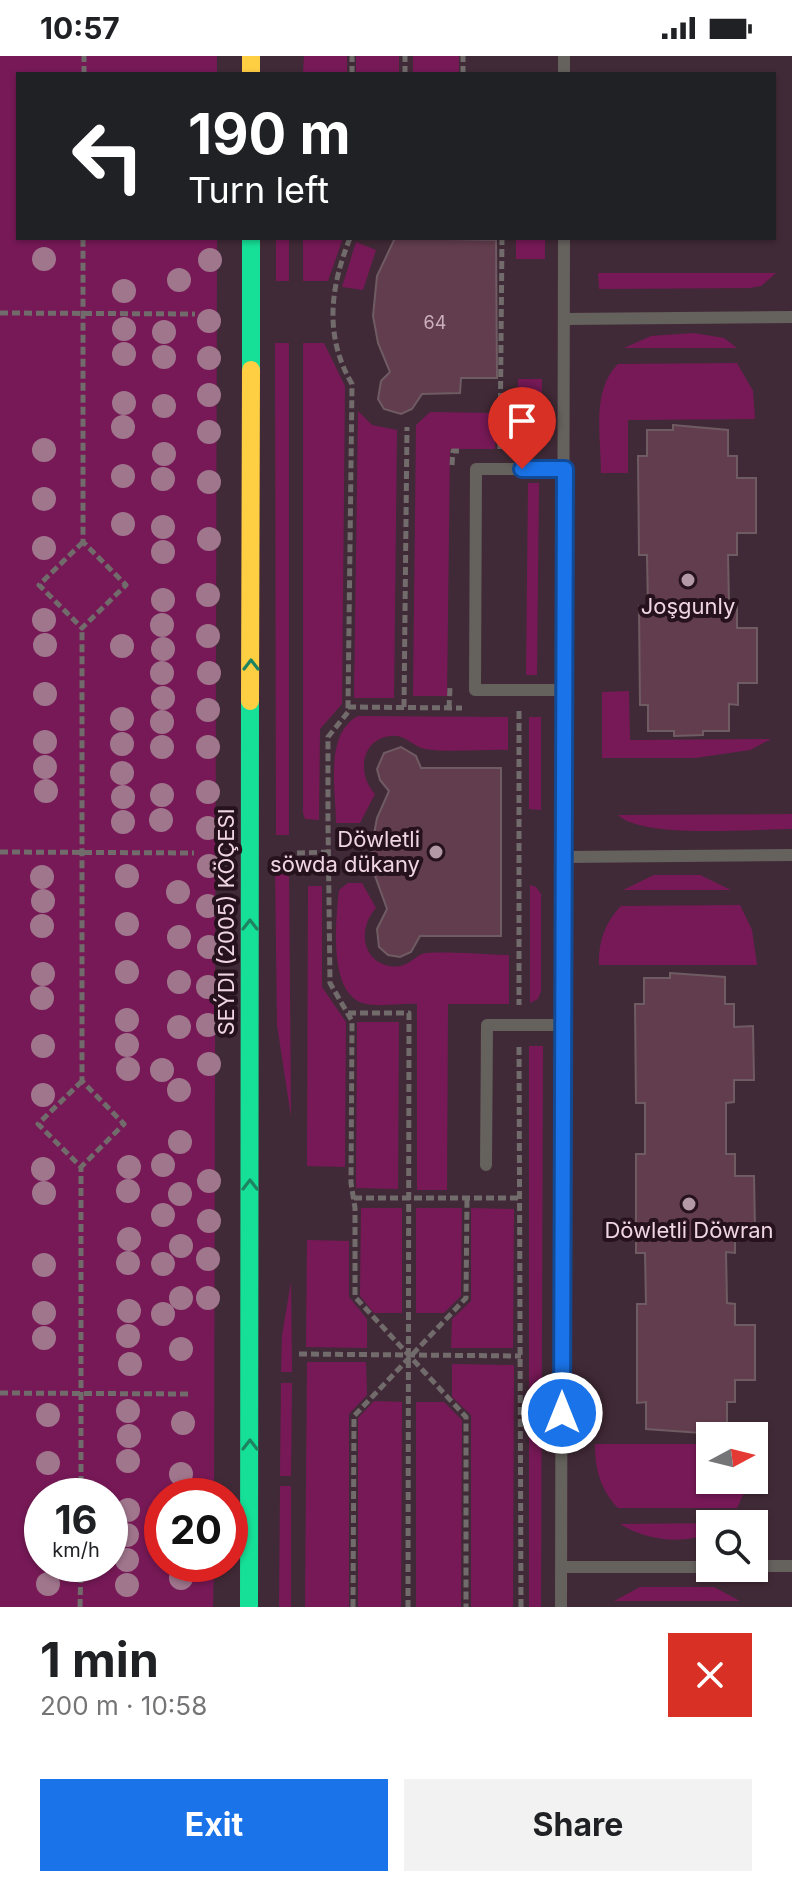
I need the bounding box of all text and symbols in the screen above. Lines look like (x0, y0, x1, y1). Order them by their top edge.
text: 10:57 (40, 10, 120, 46)
text: 190 m (188, 100, 351, 168)
icon: left (56, 104, 160, 208)
text: Turn left (188, 168, 329, 212)
house number: 64 (424, 312, 446, 333)
pin (488, 387, 556, 469)
icon: arrive (500, 399, 544, 443)
marker: Joşgunly (679, 571, 697, 589)
place label: Joşgunly (641, 593, 735, 619)
one-way arrow (242, 658, 260, 671)
street label: SEÝDI (2005) KÖÇESI (213, 808, 239, 1036)
place label: Döwletli söwda dükany (270, 826, 420, 877)
marker: Döwletli söwda dükany (427, 843, 445, 861)
one-way arrow (241, 918, 259, 931)
one-way arrow (241, 1178, 259, 1191)
marker: Döwletli Döwran (680, 1195, 698, 1213)
place label: Döwletli Döwran (604, 1217, 774, 1243)
position arrow (520, 1371, 604, 1455)
north arrow (696, 1422, 768, 1494)
map controls (696, 1422, 768, 1582)
one-way arrow (241, 1438, 259, 1451)
speed limit sign: 20 (144, 1478, 248, 1582)
text: 16 (54, 1495, 98, 1544)
button: search (696, 1510, 768, 1582)
text: km/h (52, 1538, 100, 1562)
text: 1 min (40, 1630, 159, 1689)
button: close (668, 1633, 752, 1717)
text: 200 m · 10:58 (40, 1690, 207, 1721)
button: Exit (40, 1779, 388, 1871)
button: Share (404, 1779, 752, 1871)

